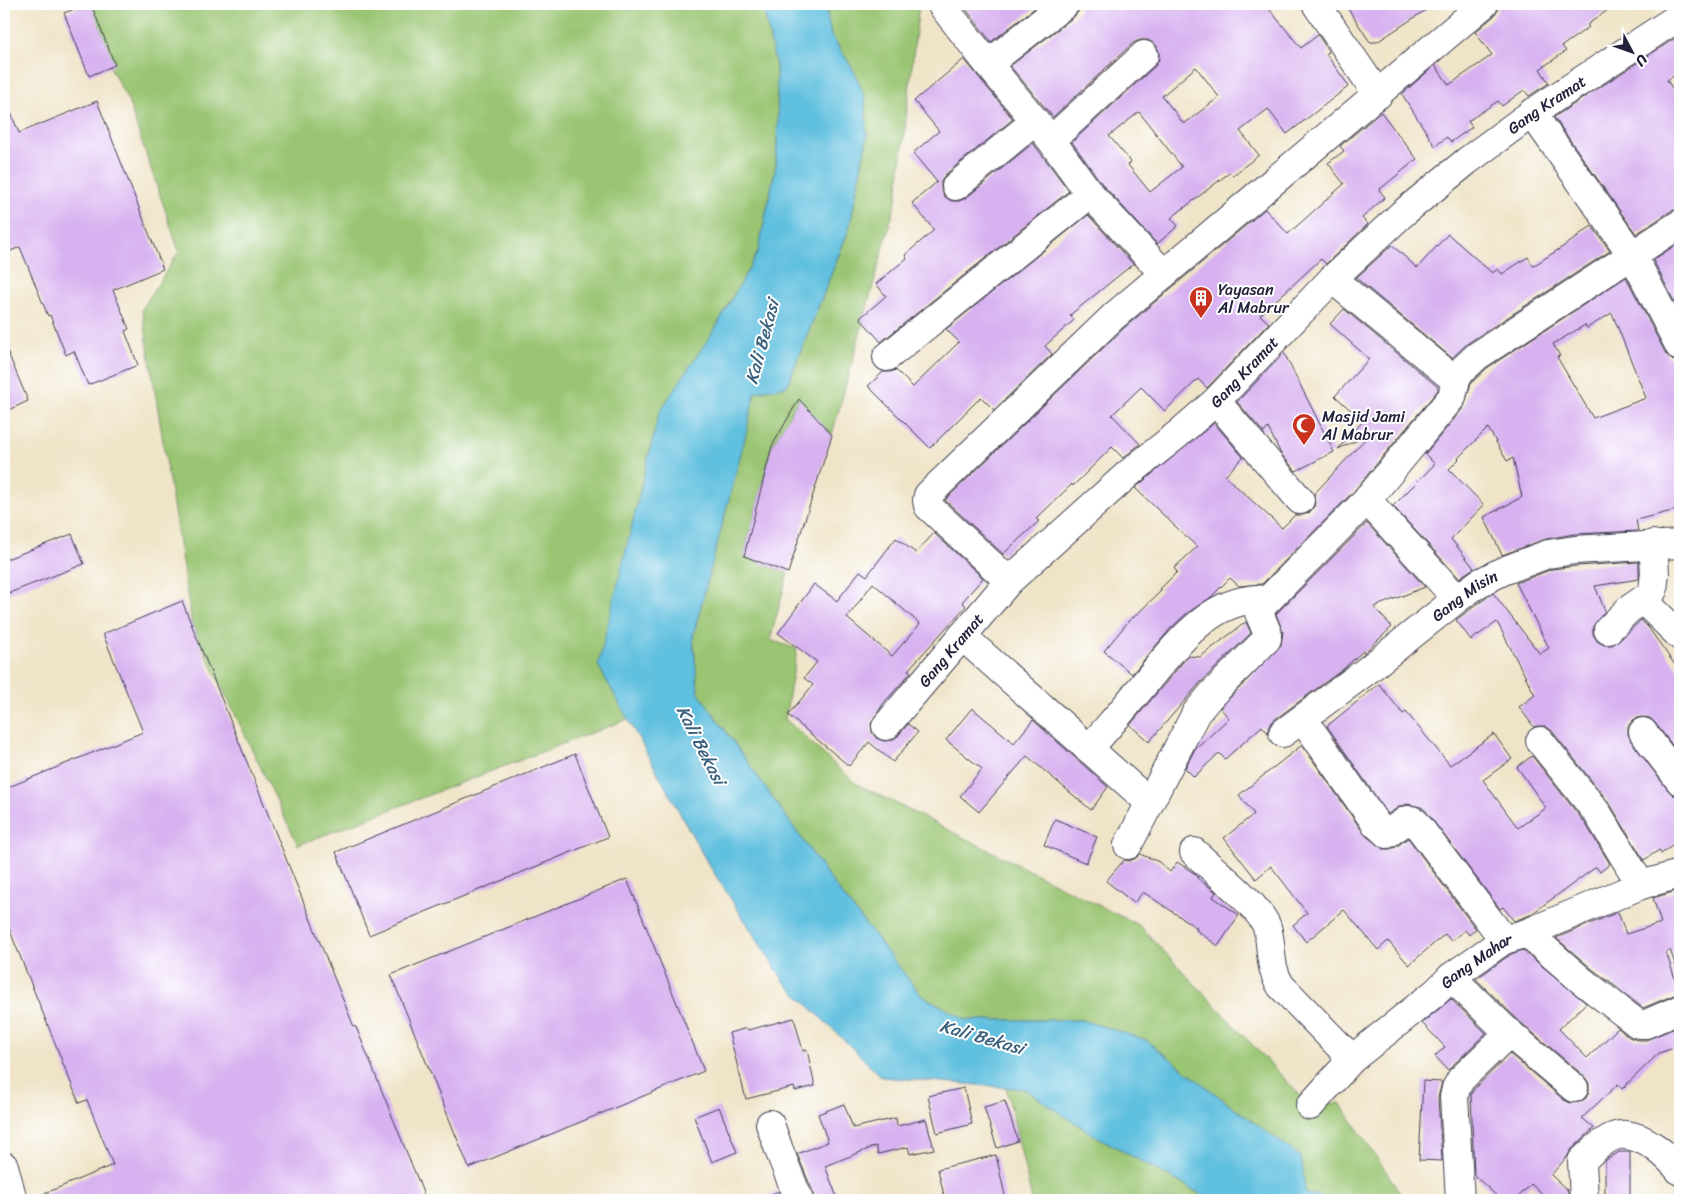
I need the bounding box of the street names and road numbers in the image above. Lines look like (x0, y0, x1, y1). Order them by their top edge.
street label: Gang Kramat (1501, 67, 1592, 142)
street label: Gang Kramat (1203, 329, 1286, 415)
street label: Gang Misin (1425, 562, 1503, 629)
street label: Gang Kramat (911, 606, 991, 694)
street label: Gang Mahar (1433, 924, 1517, 996)

